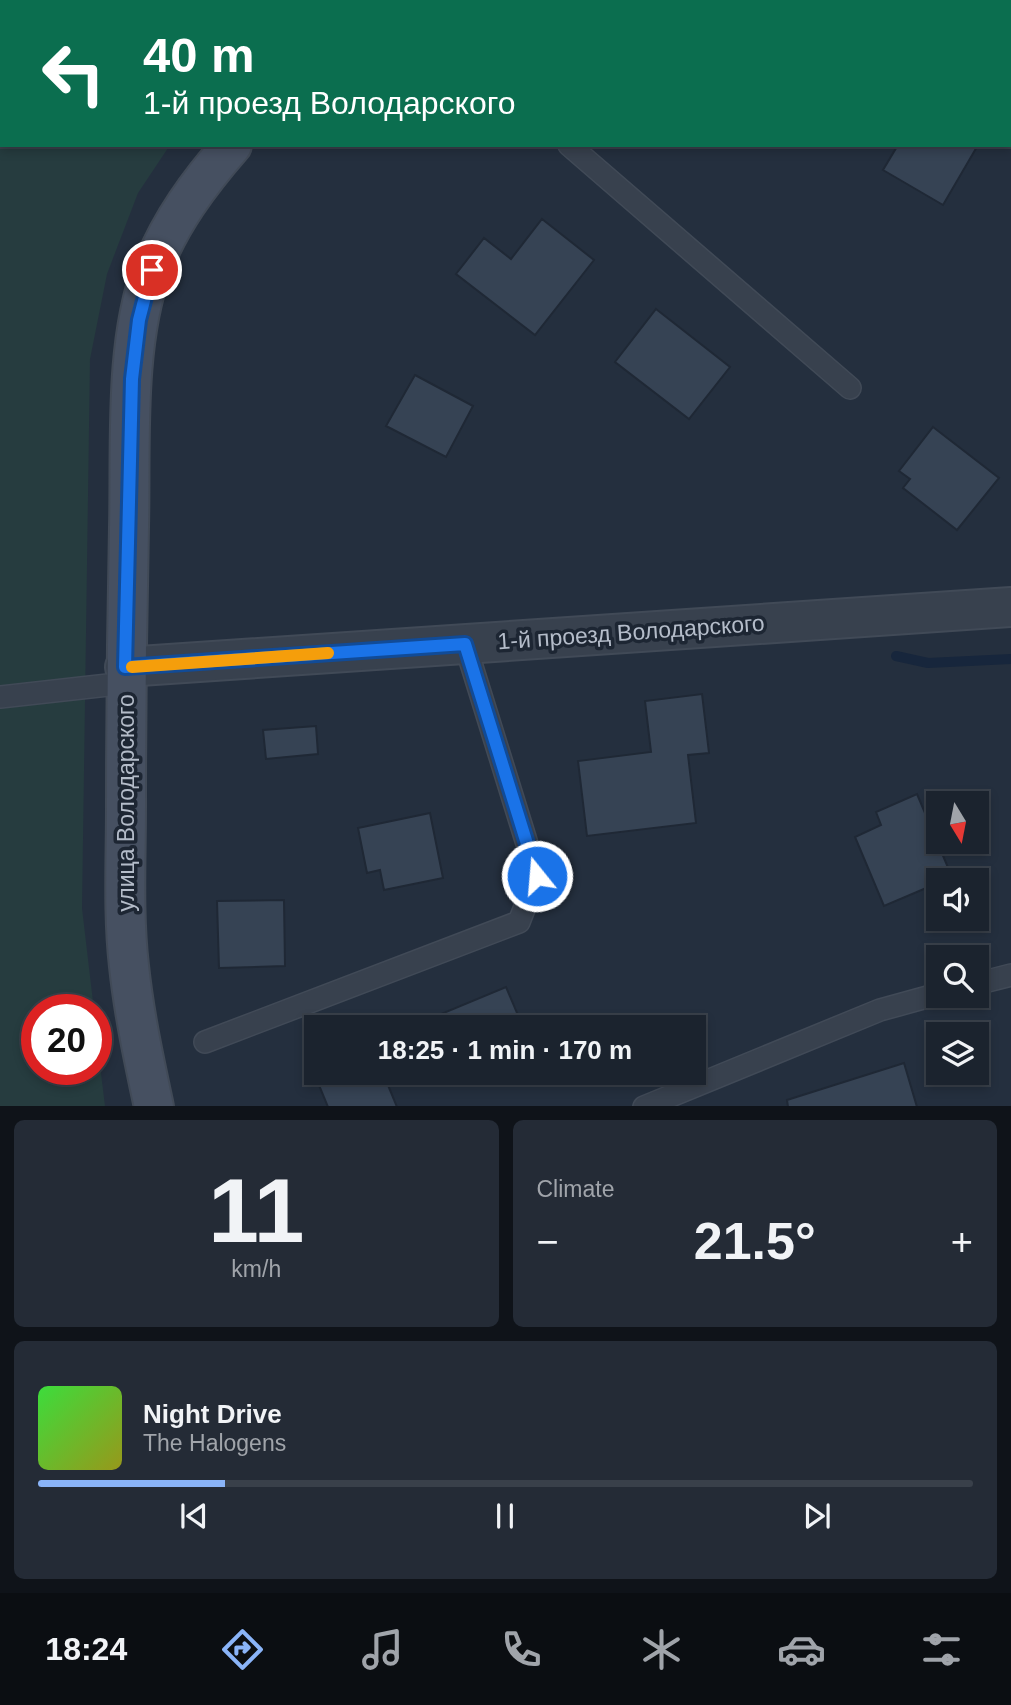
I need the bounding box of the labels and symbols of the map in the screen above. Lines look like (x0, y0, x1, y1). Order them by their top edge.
pin (122, 240, 182, 300)
street label: 1-й проезд Володарского (497, 610, 765, 654)
street label: улица Володарского (113, 694, 139, 912)
north arrow (926, 791, 989, 854)
position arrow (500, 839, 574, 913)
speed limit sign: 20 (21, 994, 112, 1085)

